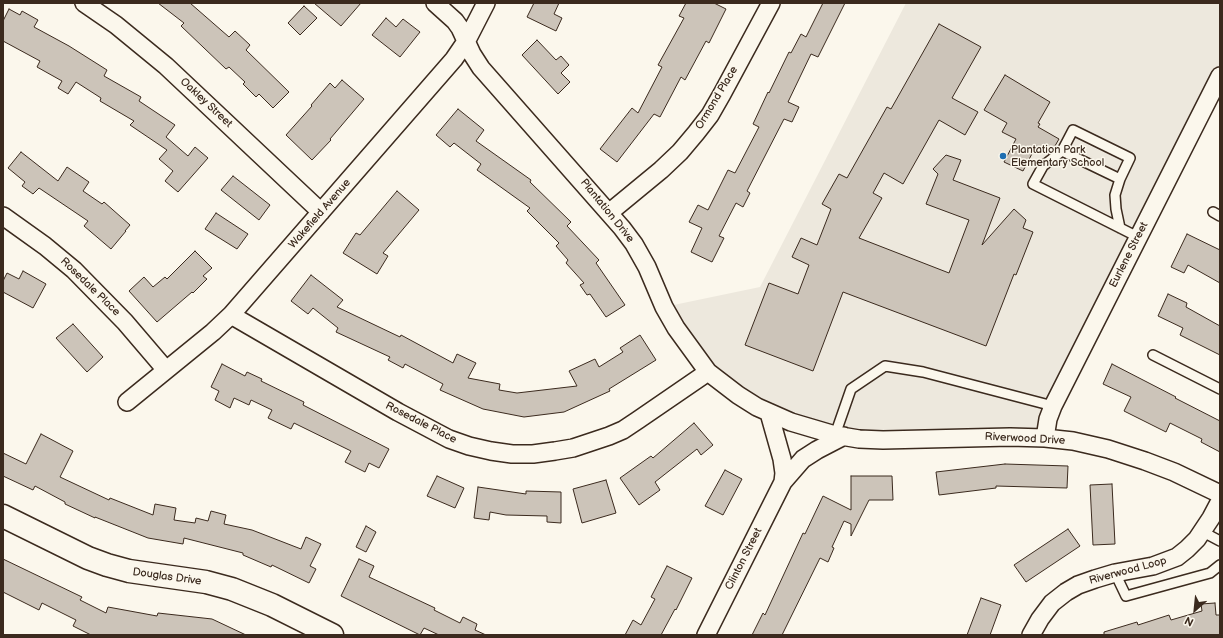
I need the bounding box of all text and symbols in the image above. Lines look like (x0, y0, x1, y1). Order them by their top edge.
street label: Ormond Place (693, 64, 741, 132)
street label: Oakley Street (177, 75, 235, 131)
place label: Plantation Park Elementary School (1011, 143, 1104, 169)
marker: Plantation Park Elementary School (998, 151, 1008, 161)
street label: Plantation Drive (577, 176, 637, 246)
street label: Wakefield Avenue (286, 177, 354, 251)
street label: Eurlene Street (1107, 220, 1151, 290)
street label: Rosedale Place (57, 255, 123, 319)
street label: Rosedale Place (383, 399, 459, 447)
street label: Riverwood Drive (984, 430, 1066, 448)
street label: Clinton Street (723, 526, 765, 592)
street label: Riverwood Loop (1088, 554, 1168, 588)
street label: Douglas Drive (132, 566, 202, 588)
north arrow (1175, 590, 1215, 630)
text: N (1183, 613, 1196, 629)

